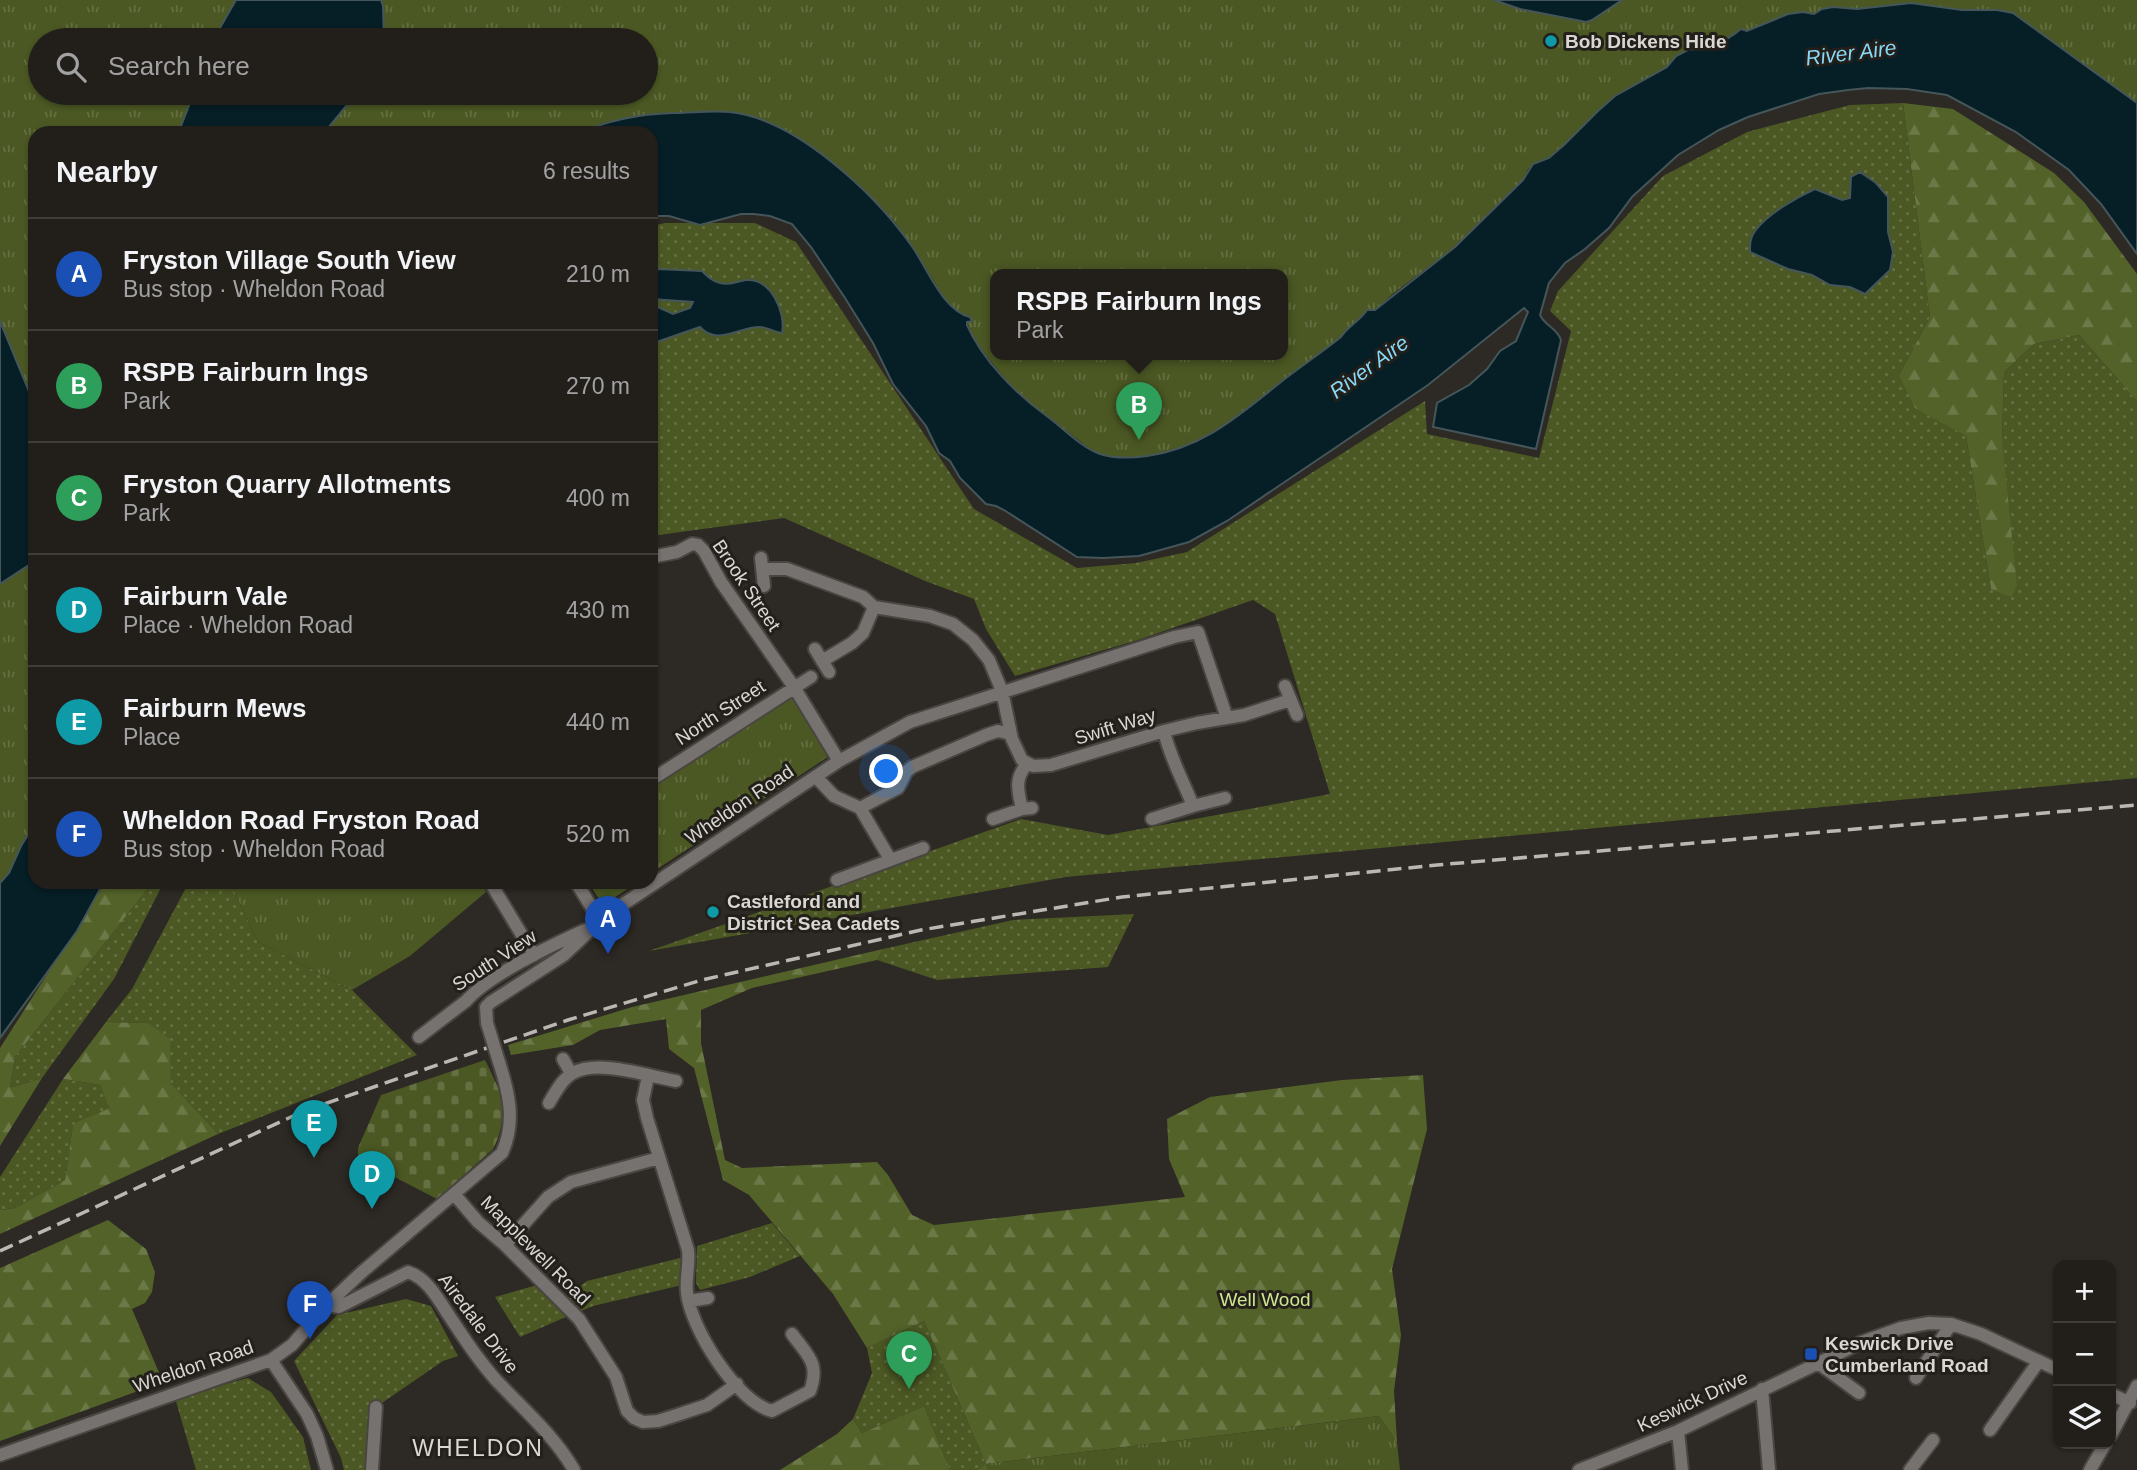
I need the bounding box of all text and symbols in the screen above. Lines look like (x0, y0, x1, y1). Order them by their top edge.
search box (28, 28, 658, 105)
place label: Bob Dickens Hide (1565, 31, 1727, 52)
marker: Bob Dickens Hide (1543, 33, 1559, 49)
water label: River Aire (1804, 36, 1898, 69)
icon: search (52, 48, 90, 86)
text: Search here (108, 51, 250, 81)
text: Nearby (56, 155, 158, 188)
text: 6 results (543, 158, 630, 184)
text: Fryston Village South View (123, 245, 456, 275)
text: A (71, 261, 87, 287)
text: 210 m (566, 261, 630, 287)
popup (990, 269, 1288, 360)
text: Bus stop · Wheldon Road (123, 276, 385, 302)
text: RSPB Fairburn Ings (1016, 286, 1262, 316)
text: Park (1016, 317, 1064, 343)
water label: River Aire (1325, 330, 1412, 403)
text: RSPB Fairburn Ings (123, 357, 369, 387)
text: B (71, 373, 87, 399)
text: 270 m (566, 373, 630, 399)
pin: B (1116, 382, 1162, 440)
text: Park (123, 388, 170, 414)
text: Fryston Quarry Allotments (123, 469, 451, 499)
text: C (71, 485, 87, 511)
text: 400 m (566, 485, 630, 511)
text: Park (123, 500, 170, 526)
street label: Brook Street (708, 536, 785, 636)
text: Fairburn Vale (123, 581, 288, 611)
text: D (71, 597, 87, 623)
text: 430 m (566, 597, 630, 623)
text: Place · Wheldon Road (123, 612, 353, 638)
street label: North Street (672, 675, 770, 749)
text: Fairburn Mews (123, 693, 306, 723)
street label: Swift Way (1072, 704, 1159, 749)
text: E (71, 709, 87, 735)
text: 440 m (566, 709, 630, 735)
text: Place (123, 724, 181, 750)
your location (869, 754, 903, 788)
street label: Wheldon Road (681, 761, 797, 848)
text: Wheldon Road Fryston Road (123, 805, 480, 835)
text: F (72, 821, 86, 847)
text: 520 m (566, 821, 630, 847)
text: Bus stop · Wheldon Road (123, 836, 385, 862)
place label: Castleford and District Sea Cadets (727, 891, 900, 934)
pin: A (585, 896, 631, 954)
marker: Castleford and District Sea Cadets (705, 904, 721, 920)
street label: South View (448, 925, 540, 995)
pin: E (291, 1100, 337, 1158)
pin: D (349, 1151, 395, 1209)
street label: Mapplewell Road (477, 1191, 595, 1309)
map controls (2053, 1260, 2116, 1449)
button: + (2053, 1260, 2116, 1323)
street label: Airedale Drive (434, 1269, 523, 1377)
pin: F (287, 1281, 333, 1339)
park label: Well Wood (1219, 1289, 1311, 1310)
button: − (2053, 1323, 2116, 1386)
pin: C (886, 1331, 932, 1389)
place label: Keswick Drive Cumberland Road (1825, 1333, 1989, 1376)
street label: Wheldon Road (130, 1336, 256, 1397)
marker: Keswick Drive Cumberland Road (1803, 1346, 1819, 1362)
street label: Keswick Drive (1634, 1367, 1751, 1436)
button: layers (2053, 1386, 2116, 1449)
district label: WHELDON (412, 1435, 544, 1461)

